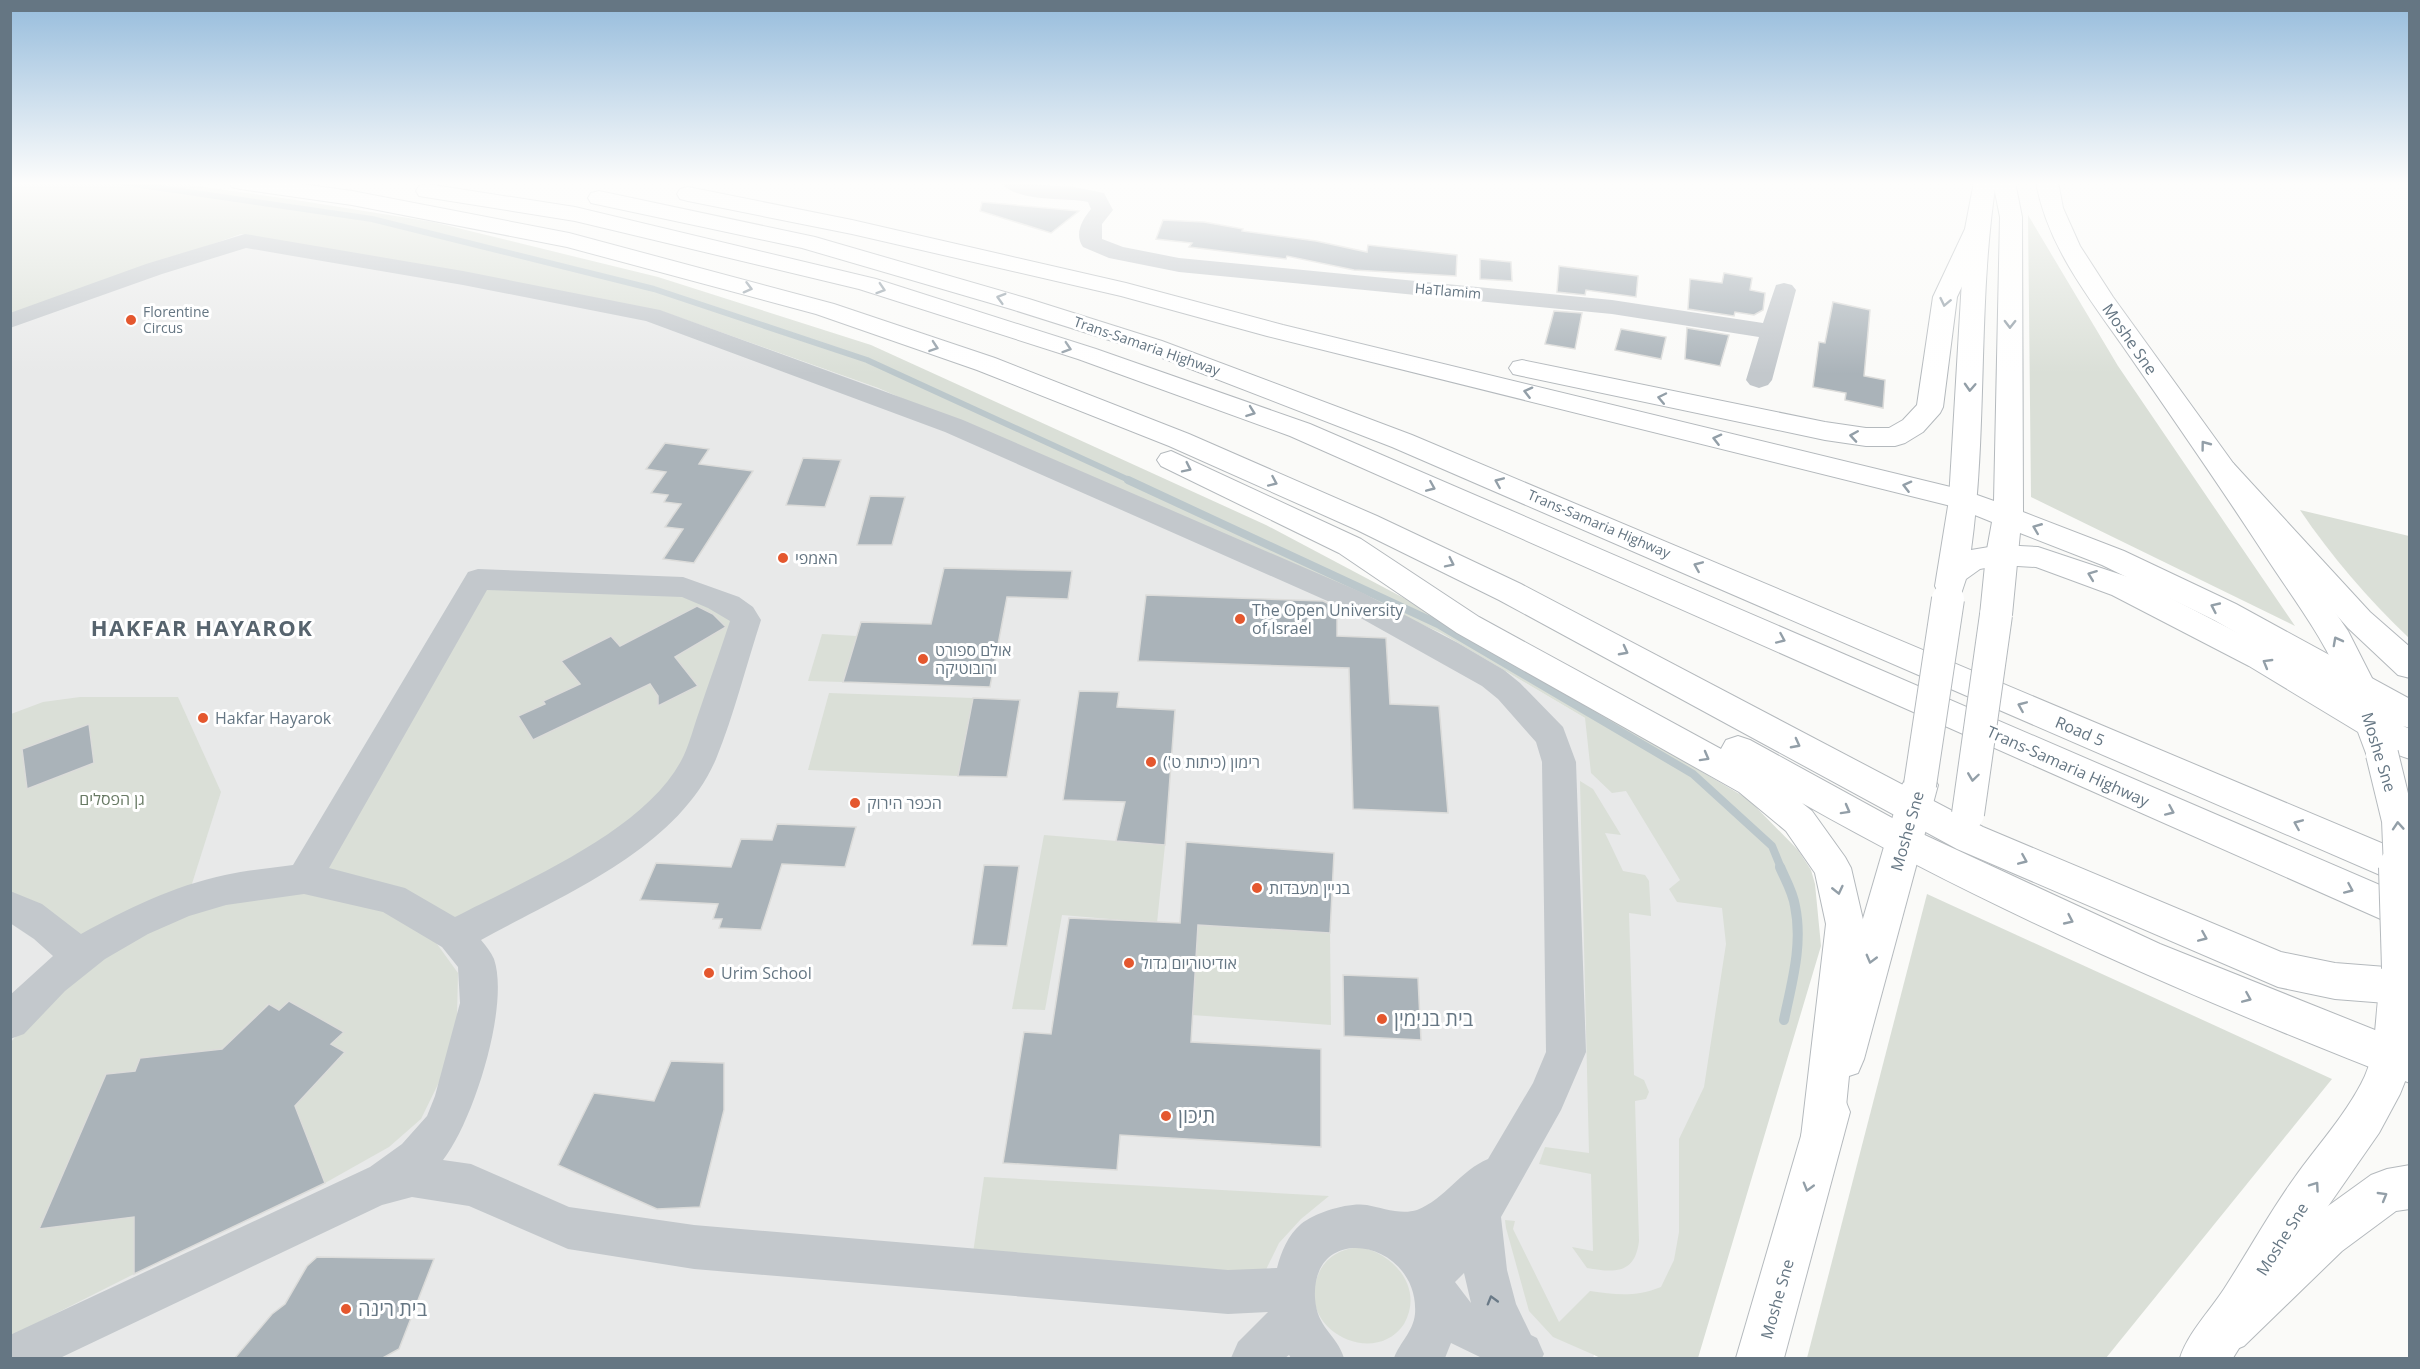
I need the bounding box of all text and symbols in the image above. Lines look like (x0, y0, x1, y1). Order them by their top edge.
street label: HaTlamim (1414, 278, 1482, 303)
one-way arrow (742, 281, 752, 294)
one-way arrow (875, 282, 886, 294)
one-way arrow (996, 293, 1007, 305)
one-way arrow (1940, 297, 1953, 307)
street label: Moshe Sne (2097, 299, 2163, 379)
place label: Florentine Circus (143, 302, 209, 337)
street label: Trans-Samaria Highway (1071, 312, 1224, 380)
marker: Florentine Circus (124, 313, 138, 327)
one-way arrow (2004, 319, 2016, 328)
one-way arrow (928, 339, 938, 352)
one-way arrow (1061, 340, 1072, 353)
one-way arrow (1963, 382, 1976, 391)
one-way arrow (1523, 387, 1533, 400)
one-way arrow (1658, 392, 1668, 405)
one-way arrow (1245, 405, 1256, 418)
one-way arrow (1849, 430, 1858, 442)
one-way arrow (1713, 433, 1723, 446)
one-way arrow (2201, 440, 2212, 451)
one-way arrow (1181, 460, 1192, 472)
one-way arrow (1267, 474, 1278, 486)
one-way arrow (1494, 477, 1505, 489)
one-way arrow (1425, 480, 1436, 492)
one-way arrow (1902, 480, 1912, 493)
street label: Trans-Samaria Highway (1525, 485, 1674, 563)
one-way arrow (2032, 523, 2043, 535)
place label: האמפי (795, 547, 838, 569)
marker: האמפי (776, 551, 790, 565)
one-way arrow (1444, 556, 1455, 568)
one-way arrow (1693, 561, 1704, 573)
one-way arrow (2088, 570, 2098, 583)
place label: The Open University of Israel (1252, 599, 1404, 639)
one-way arrow (2211, 602, 2222, 614)
district label: HAKFAR HAYAROK (91, 612, 313, 642)
marker: The Open University of Israel (1233, 612, 1247, 626)
one-way arrow (1774, 632, 1785, 644)
one-way arrow (2333, 637, 2344, 647)
place label: אולם ספורט ורובוטיקה (935, 639, 1012, 679)
one-way arrow (1618, 644, 1629, 655)
marker: אולם ספורט ורובוטיקה (916, 652, 930, 666)
one-way arrow (2263, 658, 2273, 670)
one-way arrow (2018, 701, 2029, 713)
place label: Hakfar Hayarok (215, 707, 332, 729)
street label: Moshe Sne (2356, 709, 2402, 795)
marker: Hakfar Hayarok (196, 711, 210, 725)
street label: Road 5 (2052, 711, 2108, 751)
street label: Trans-Samaria Highway (1983, 720, 2154, 812)
one-way arrow (1790, 737, 1800, 748)
one-way arrow (1699, 749, 1710, 761)
place label: רימון (כיתות ט') (1163, 751, 1260, 773)
marker: רימון (כיתות ט') (1144, 755, 1158, 769)
one-way arrow (1968, 772, 1980, 781)
park label: גן הפסלים (79, 788, 145, 810)
street label: Moshe Sne (1885, 788, 1929, 874)
place label: הכפר הירוק (867, 792, 942, 814)
marker: הכפר הירוק (848, 796, 862, 810)
one-way arrow (1840, 803, 1851, 815)
one-way arrow (2164, 803, 2175, 815)
one-way arrow (2293, 820, 2304, 832)
one-way arrow (2392, 821, 2405, 831)
one-way arrow (2017, 853, 2028, 865)
place label: בניין מעבדות (1269, 877, 1351, 899)
marker: בניין מעבדות (1250, 881, 1264, 895)
one-way arrow (2342, 882, 2353, 894)
one-way arrow (1831, 885, 1844, 895)
one-way arrow (2062, 912, 2073, 924)
one-way arrow (2196, 929, 2207, 941)
place label: אודיטוריום גדול (1141, 952, 1237, 974)
one-way arrow (1866, 953, 1878, 964)
marker: אודיטוריום גדול (1122, 956, 1136, 970)
place label: Urim School (721, 962, 812, 984)
marker: Urim School (702, 966, 716, 980)
one-way arrow (2241, 991, 2252, 1003)
place label: בית בנימין (1394, 1005, 1474, 1032)
marker: בית בנימין (1375, 1012, 1389, 1026)
place label: תיכון (1178, 1102, 1215, 1129)
marker: תיכון (1159, 1109, 1173, 1123)
one-way arrow (1803, 1182, 1815, 1192)
one-way arrow (2308, 1182, 2319, 1193)
one-way arrow (2376, 1192, 2387, 1203)
street label: Moshe Sne (2251, 1198, 2313, 1280)
street label: Moshe Sne (1755, 1256, 1799, 1342)
place label: בית רינה (358, 1295, 428, 1322)
one-way arrow (1486, 1295, 1499, 1305)
marker: בית רינה (339, 1302, 353, 1316)

